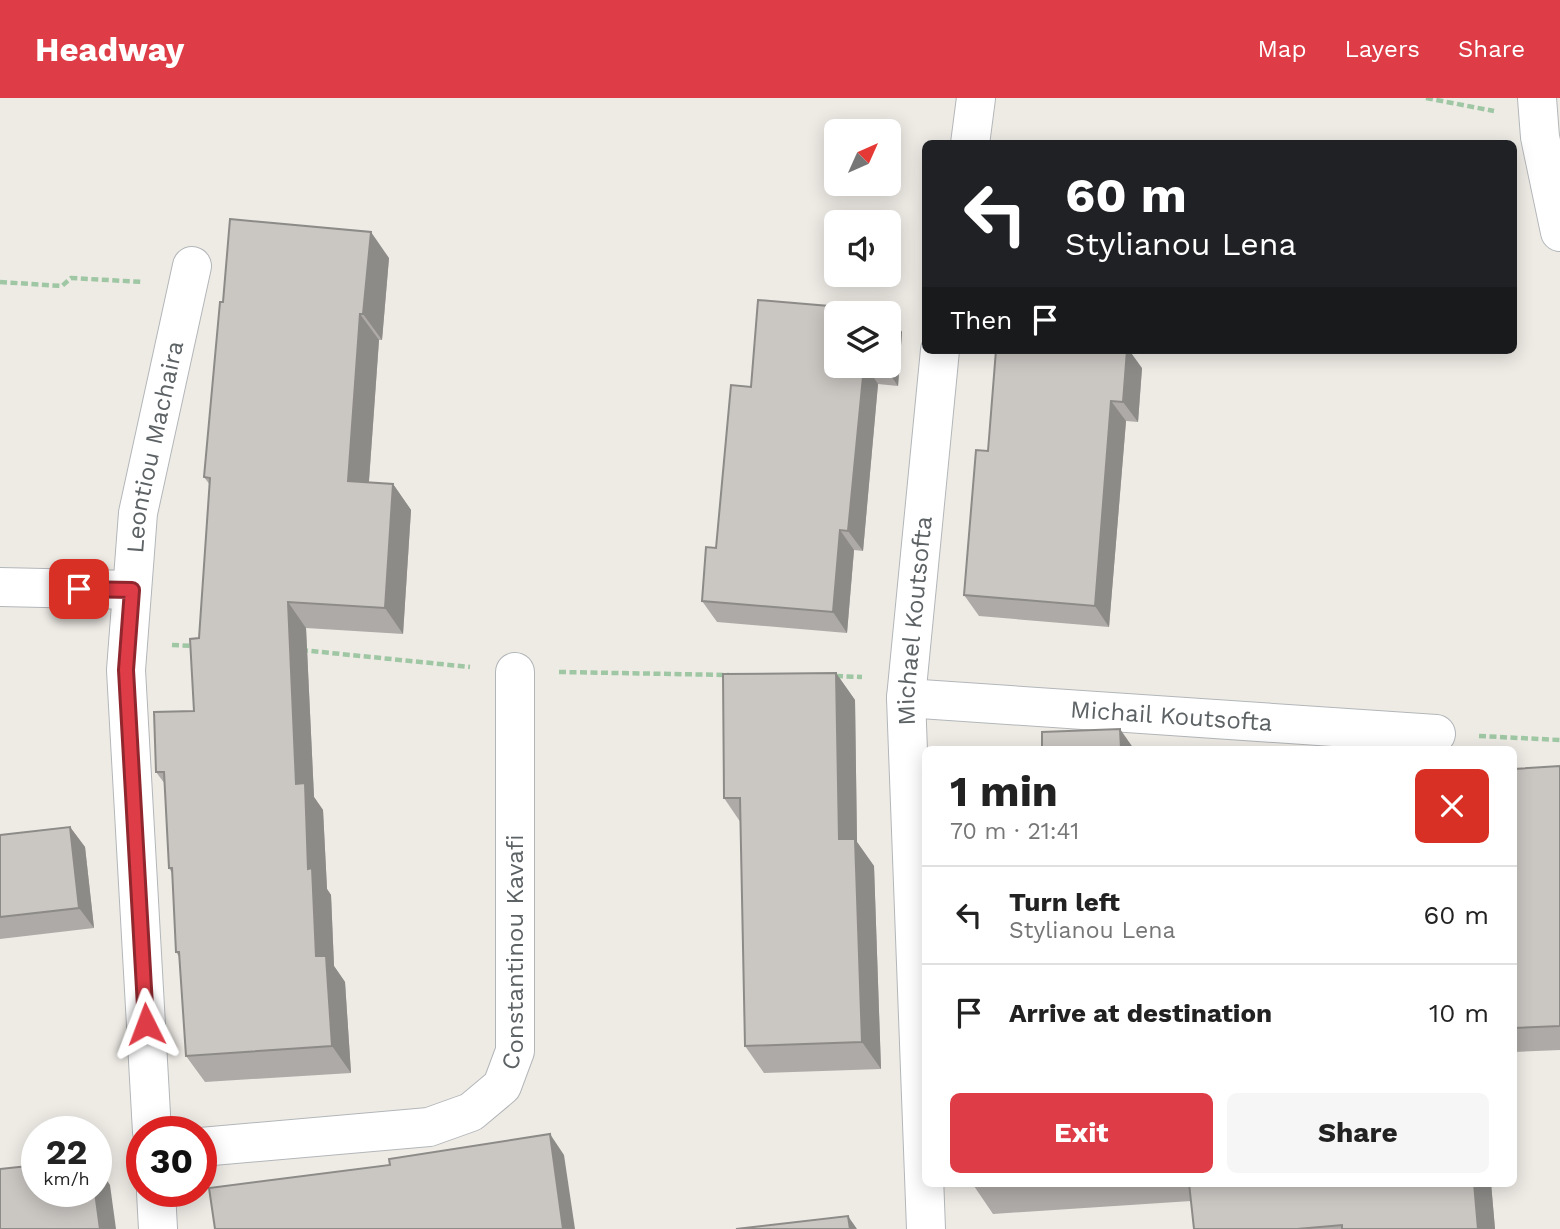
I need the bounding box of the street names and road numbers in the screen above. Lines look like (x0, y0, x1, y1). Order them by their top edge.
street label: Leontiou Machaira (121, 338, 189, 554)
street label: Michael Koutsofta (892, 515, 938, 726)
street label: Michail Koutsofta (1069, 695, 1273, 737)
street label: Constantinou Kavafi (495, 834, 529, 1074)

